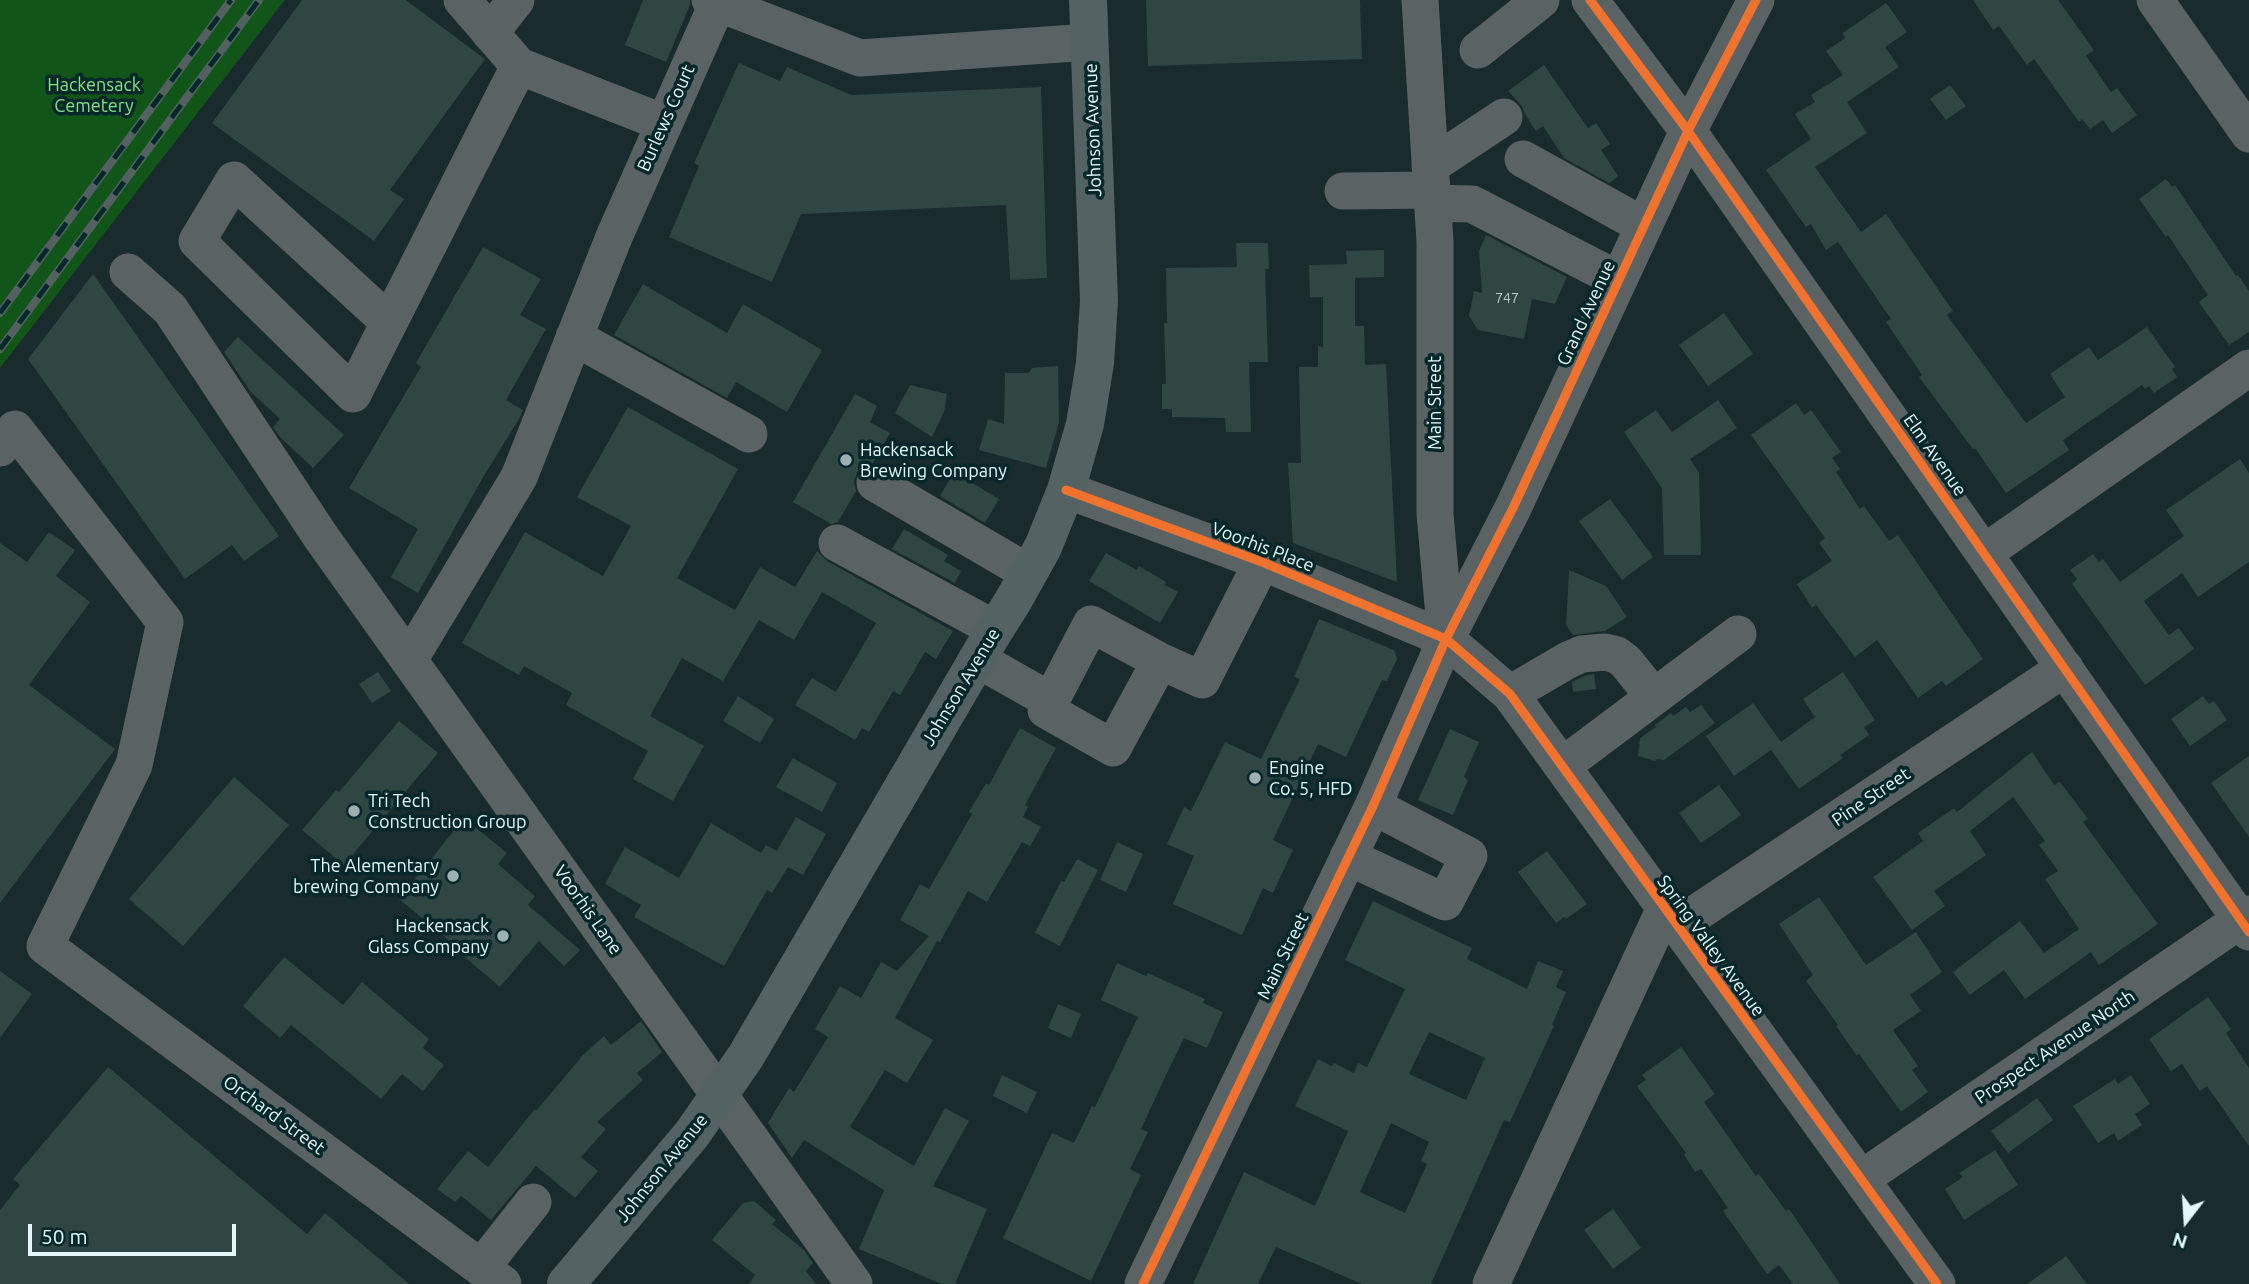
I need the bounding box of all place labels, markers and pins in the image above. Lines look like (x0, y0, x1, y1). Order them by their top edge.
place label: Hackensack Brewing Company (860, 439, 1007, 482)
marker: Hackensack Brewing Company (838, 452, 854, 468)
place label: Engine Co. 5, HFD (1269, 757, 1352, 800)
marker: Engine Co. 5, HFD (1247, 770, 1263, 786)
place label: Tri Tech Construction Group (368, 790, 527, 832)
marker: Tri Tech Construction Group (346, 803, 362, 819)
place label: The Alementary brewing Company (293, 855, 439, 898)
marker: The Alementary brewing Company (445, 868, 461, 884)
place label: Hackensack Glass Company (368, 915, 489, 958)
marker: Hackensack Glass Company (495, 928, 511, 944)

